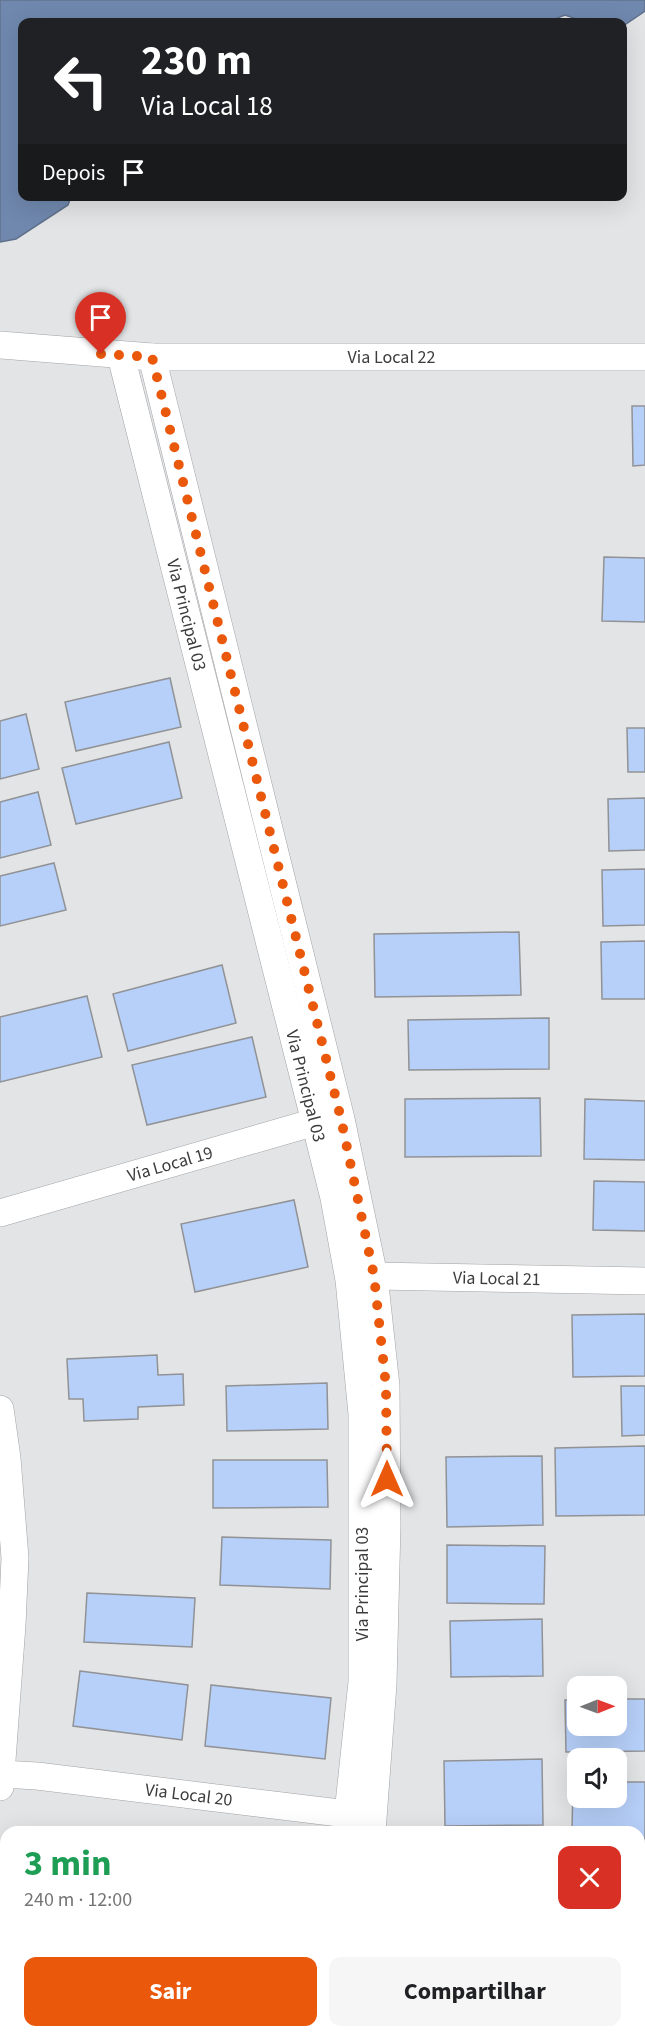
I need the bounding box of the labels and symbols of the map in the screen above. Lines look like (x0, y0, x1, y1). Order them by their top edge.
pin (75, 292, 126, 354)
street label: Via Local 22 (348, 345, 436, 370)
street label: Via Principal 03 (160, 556, 213, 674)
street label: Via Principal 03 (280, 1027, 332, 1145)
street label: Via Local 19 (124, 1140, 216, 1188)
street label: Via Local 21 (453, 1265, 541, 1292)
position arrow (355, 1447, 419, 1511)
street label: Via Principal 03 (350, 1527, 375, 1641)
north arrow (567, 1676, 627, 1736)
street label: Via Local 20 (144, 1777, 234, 1812)

